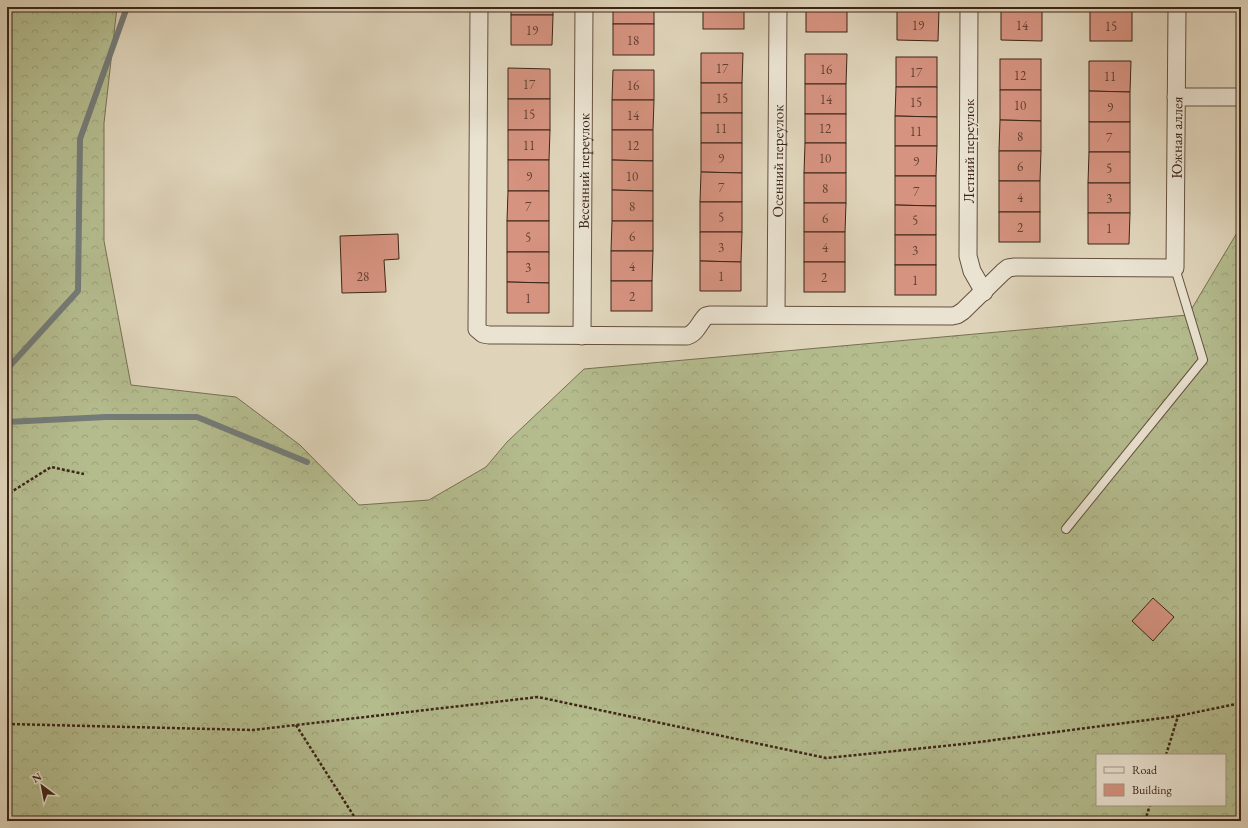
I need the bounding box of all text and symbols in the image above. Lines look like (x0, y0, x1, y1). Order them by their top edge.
house number: 19 (912, 17, 925, 34)
house number: 14 (1016, 17, 1029, 34)
house number: 15 (1105, 18, 1117, 35)
house number: 19 (526, 22, 539, 39)
house number: 18 (627, 32, 639, 49)
house number: 17 (716, 60, 729, 77)
house number: 16 (820, 61, 832, 78)
house number: 17 (910, 64, 923, 81)
house number: 12 (1014, 67, 1027, 84)
house number: 11 (1104, 68, 1116, 85)
house number: 17 (523, 76, 536, 93)
house number: 16 (627, 77, 639, 94)
house number: 15 (716, 90, 728, 107)
house number: 14 (820, 91, 833, 108)
house number: 15 (910, 94, 922, 111)
street label: Южная аллея (1166, 96, 1186, 179)
house number: 10 (1014, 97, 1026, 114)
street label: Летний переулок (959, 99, 978, 203)
house number: 9 (1107, 99, 1114, 116)
street label: Осенний переулок (767, 105, 787, 217)
house number: 15 (523, 106, 535, 123)
house number: 14 (627, 107, 640, 124)
street label: Весенний переулок (573, 113, 593, 229)
house number: 11 (715, 120, 727, 137)
house number: 12 (819, 120, 832, 137)
house number: 11 (910, 123, 922, 140)
house number: 8 (1017, 128, 1023, 145)
house number: 7 (1106, 129, 1113, 146)
house number: 11 (523, 137, 535, 154)
house number: 12 (627, 137, 640, 154)
house number: 9 (718, 150, 725, 167)
house number: 10 (819, 150, 831, 167)
house number: 9 (913, 153, 920, 170)
house number: 6 (1017, 158, 1023, 175)
house number: 5 (1106, 160, 1112, 177)
house number: 9 (526, 168, 533, 185)
house number: 10 (626, 168, 638, 185)
house number: 7 (718, 179, 725, 196)
house number: 8 (822, 180, 828, 197)
house number: 7 (913, 183, 920, 200)
house number: 4 (1017, 189, 1024, 206)
house number: 3 (1106, 190, 1112, 207)
house number: 7 (525, 198, 532, 215)
house number: 8 (629, 198, 635, 215)
house number: 5 (718, 209, 724, 226)
house number: 6 (822, 210, 828, 227)
house number: 5 (912, 212, 918, 229)
house number: 2 (1017, 219, 1024, 236)
house number: 1 (1106, 220, 1112, 237)
house number: 6 (629, 228, 635, 245)
house number: 5 (525, 229, 531, 246)
house number: 3 (718, 239, 724, 256)
house number: 4 (822, 239, 829, 256)
house number: 3 (912, 242, 918, 259)
house number: 4 (629, 258, 636, 275)
house number: 3 (525, 259, 531, 276)
house number: 28 (357, 268, 369, 285)
house number: 1 (718, 268, 724, 285)
house number: 2 (821, 269, 828, 286)
house number: 1 (912, 272, 918, 289)
house number: 2 (629, 288, 636, 305)
house number: 1 (525, 290, 531, 307)
legend (1096, 754, 1226, 806)
text: Road (1132, 762, 1158, 778)
north arrow (22, 766, 62, 806)
text: N (29, 769, 44, 786)
text: Building (1132, 782, 1173, 798)

